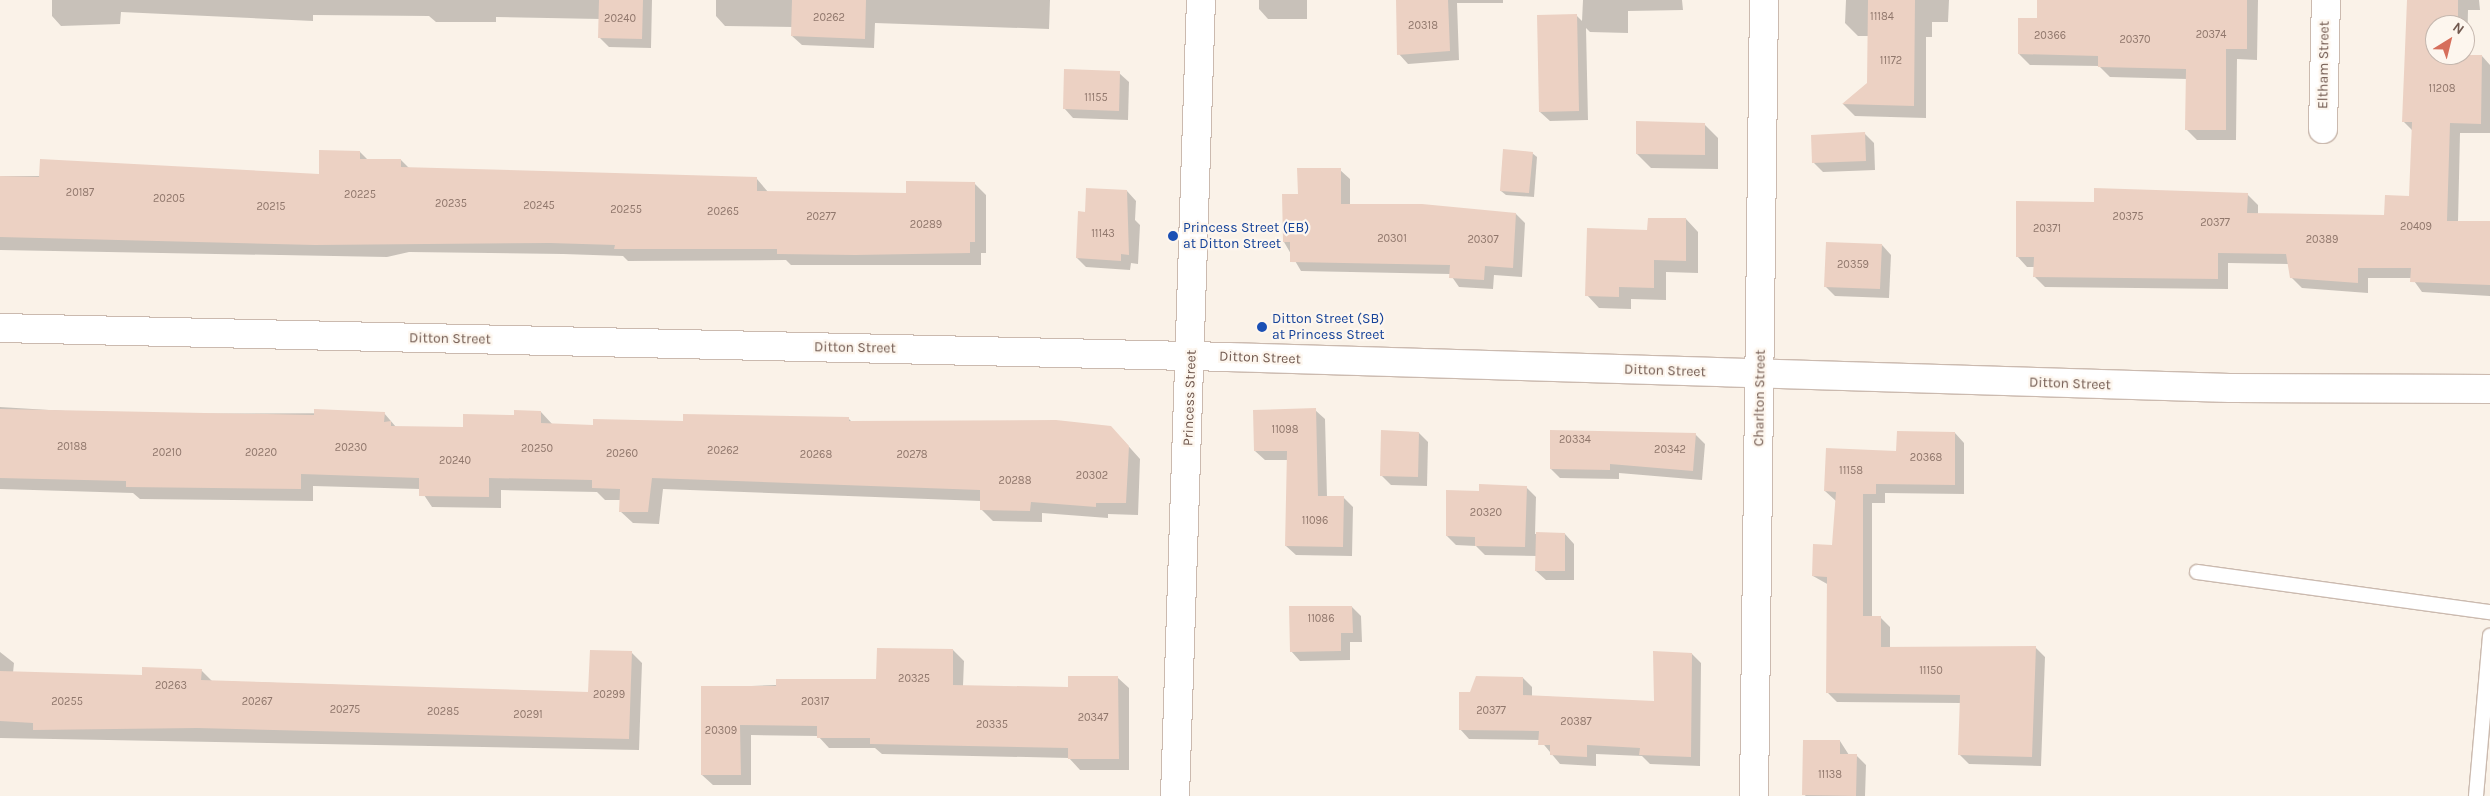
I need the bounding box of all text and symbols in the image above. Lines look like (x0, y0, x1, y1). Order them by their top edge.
house number: 11184 (1870, 10, 1894, 24)
house number: 20262 (813, 11, 845, 25)
house number: 20240 (604, 12, 636, 26)
north arrow (2425, 15, 2475, 65)
text: N (2449, 18, 2468, 38)
house number: 20318 (1408, 19, 1438, 33)
street label: Eltham Street (2315, 21, 2333, 109)
house number: 20374 (2196, 28, 2226, 42)
house number: 20366 (2034, 29, 2066, 43)
house number: 20370 (2119, 33, 2151, 47)
house number: 11172 (1880, 54, 1902, 68)
house number: 11208 (2429, 82, 2455, 96)
house number: 11155 (1084, 91, 1108, 105)
house number: 20187 (66, 186, 94, 200)
house number: 20225 (344, 188, 376, 202)
house number: 20205 (153, 192, 185, 206)
house number: 20235 (435, 197, 467, 211)
house number: 20245 (523, 199, 555, 213)
house number: 20215 (256, 200, 286, 214)
house number: 20255 (610, 203, 642, 217)
house number: 20265 (707, 205, 739, 219)
house number: 20277 (806, 210, 836, 224)
house number: 20375 (2113, 210, 2143, 224)
house number: 20377 (2200, 216, 2230, 230)
house number: 20289 (910, 218, 942, 232)
place label: Princess Street (EB) at Ditton Street (1183, 220, 1309, 252)
house number: 20409 (2400, 220, 2432, 234)
house number: 20371 (2033, 222, 2061, 236)
house number: 11143 (1091, 227, 1115, 241)
marker: Princess Street (EB) at Ditton Street (1167, 230, 1179, 242)
house number: 20301 (1377, 232, 1407, 246)
house number: 20307 (1467, 233, 1499, 247)
house number: 20389 (2306, 233, 2338, 247)
house number: 20359 (1837, 258, 1869, 272)
place label: Ditton Street (SB) at Princess Street (1272, 311, 1385, 344)
marker: Ditton Street (SB) at Princess Street (1256, 321, 1268, 333)
street label: Ditton Street (409, 330, 491, 348)
street label: Ditton Street (814, 339, 896, 357)
street label: Ditton Street (1219, 348, 1301, 368)
street label: Charlton Street (1751, 349, 1769, 447)
street label: Princess Street (1180, 350, 1200, 446)
street label: Ditton Street (1624, 361, 1706, 381)
street label: Ditton Street (2029, 374, 2111, 394)
house number: 11098 (1272, 423, 1298, 437)
house number: 20334 (1559, 433, 1591, 447)
house number: 20188 (57, 440, 87, 454)
house number: 20230 (335, 441, 367, 455)
house number: 20250 (521, 442, 553, 456)
house number: 20342 (1654, 443, 1686, 457)
house number: 20262 (707, 444, 739, 458)
house number: 20210 (152, 446, 182, 460)
house number: 20220 (245, 446, 277, 460)
house number: 20260 (606, 447, 638, 461)
house number: 20268 (800, 448, 832, 462)
house number: 20278 (896, 448, 928, 462)
house number: 20368 (1910, 451, 1942, 465)
house number: 20240 (439, 454, 471, 468)
house number: 11158 (1839, 464, 1863, 478)
house number: 20302 (1076, 469, 1108, 483)
house number: 20288 (999, 474, 1031, 488)
house number: 20320 (1470, 506, 1502, 520)
house number: 11096 (1302, 514, 1328, 528)
house number: 11086 (1308, 612, 1334, 626)
house number: 11150 (1919, 664, 1943, 678)
house number: 20325 (898, 672, 930, 686)
house number: 20263 (155, 679, 187, 693)
house number: 20299 (593, 688, 625, 702)
house number: 20255 (51, 695, 83, 709)
house number: 20267 (242, 695, 272, 709)
house number: 20317 (801, 695, 829, 709)
house number: 20275 (330, 703, 360, 717)
house number: 20377 (1476, 704, 1506, 718)
house number: 20285 (427, 705, 459, 719)
house number: 20291 (513, 708, 543, 722)
house number: 20347 (1078, 711, 1108, 725)
house number: 20387 (1560, 715, 1592, 729)
house number: 20335 (976, 718, 1008, 732)
house number: 20309 (705, 724, 737, 738)
house number: 11138 (1818, 768, 1842, 782)

